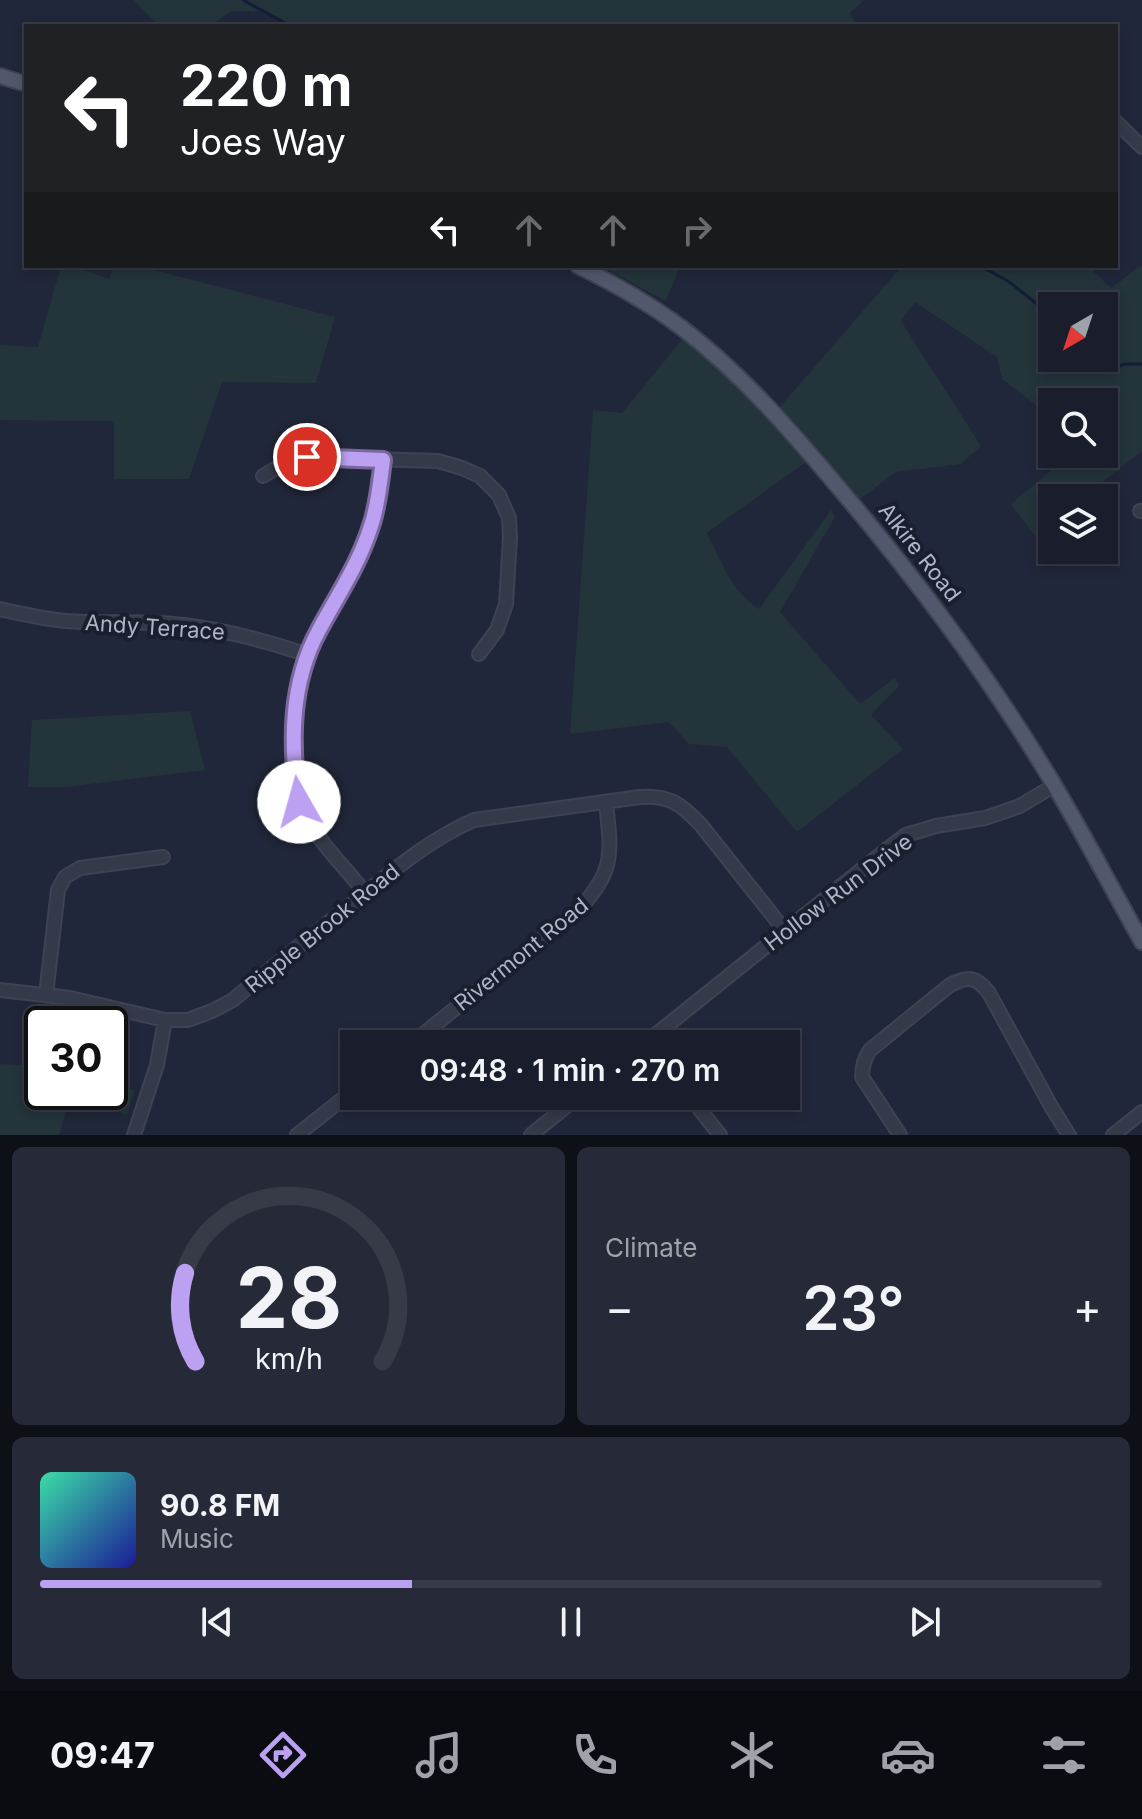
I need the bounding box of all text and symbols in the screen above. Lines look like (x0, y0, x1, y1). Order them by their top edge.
text: 220 m (180, 52, 353, 120)
icon: left (48, 56, 152, 160)
text: Joes Way (180, 120, 346, 164)
icon: left (423, 208, 467, 252)
icon: ahead (507, 208, 551, 252)
icon: ahead (591, 208, 635, 252)
icon: right (675, 208, 719, 252)
north arrow (1038, 292, 1118, 372)
map controls (1038, 292, 1118, 564)
button: search (1038, 388, 1118, 468)
pin (273, 423, 341, 491)
icon: arrive (285, 435, 329, 479)
button: layers (1038, 484, 1118, 564)
street label: Alkire Road (873, 498, 967, 606)
street label: Andy Terrace (84, 609, 226, 645)
position arrow (257, 760, 341, 844)
street label: Hollow Run Drive (759, 828, 917, 956)
street label: Ripple Brook Road (240, 858, 404, 998)
street label: Rivermont Road (449, 892, 593, 1016)
speed limit sign: 30 (24, 1006, 128, 1110)
text: 09:48 · 1 min · 270 m (420, 1052, 720, 1088)
text: Climate (605, 1232, 697, 1263)
text: 28 (235, 1247, 342, 1348)
text: 23° (802, 1272, 905, 1344)
text: − (605, 1281, 634, 1335)
text: + (1073, 1281, 1102, 1335)
text: km/h (255, 1341, 322, 1376)
text: 90.8 FM (160, 1487, 280, 1523)
text: Music (160, 1523, 234, 1554)
icon: previous (195, 1600, 239, 1644)
icon: pause (549, 1600, 593, 1644)
icon: next (903, 1600, 947, 1644)
icon: directions (255, 1727, 311, 1783)
icon: music (411, 1727, 467, 1783)
icon: phone (567, 1727, 623, 1783)
icon: climate (724, 1727, 780, 1783)
icon: car (880, 1727, 936, 1783)
icon: filters (1036, 1727, 1092, 1783)
text: 09:47 (50, 1733, 155, 1777)

